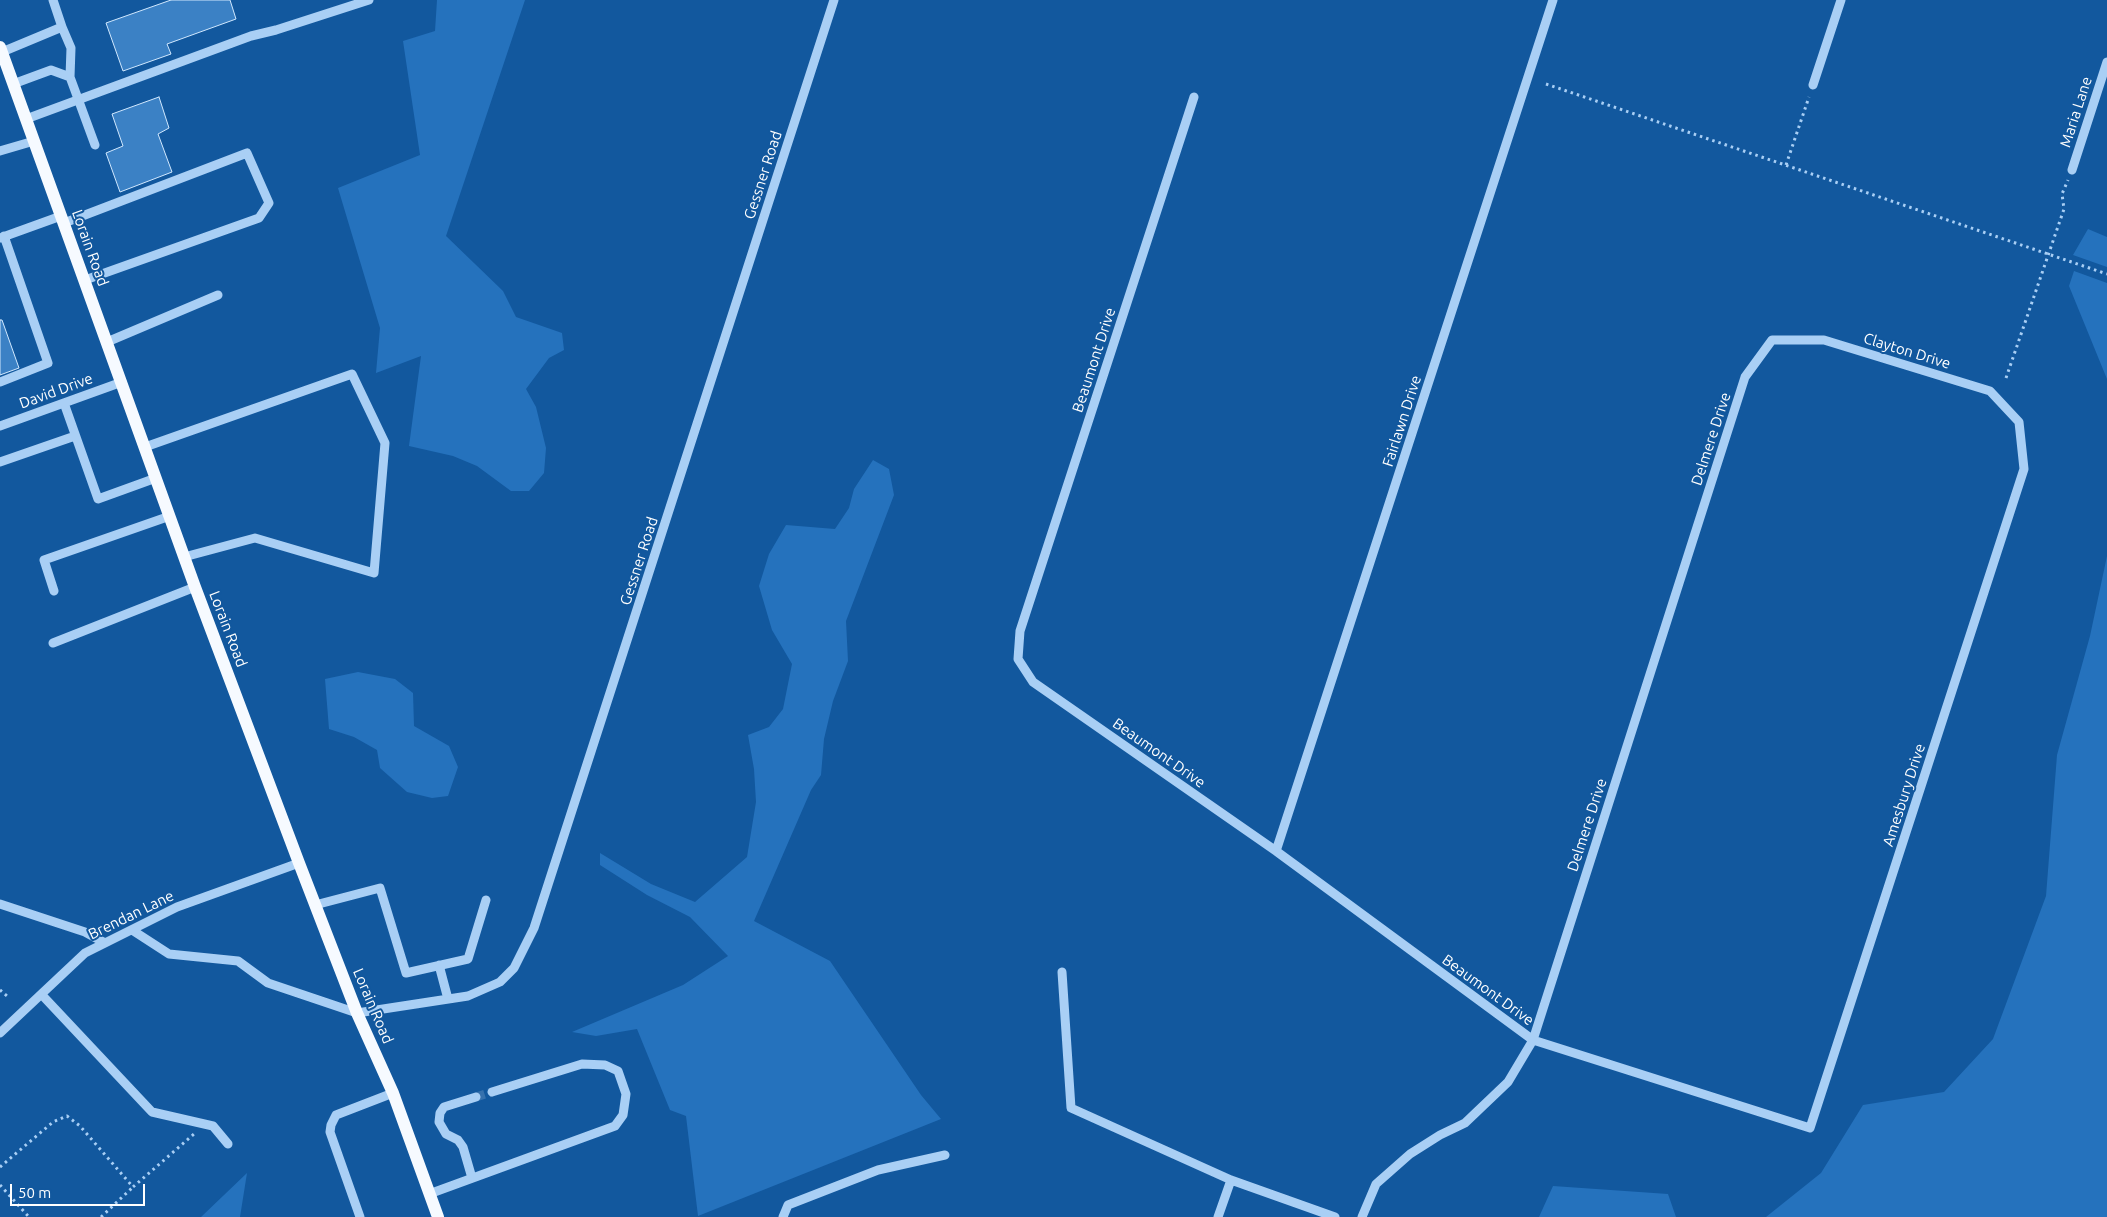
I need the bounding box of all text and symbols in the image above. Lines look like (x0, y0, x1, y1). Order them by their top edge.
street label: Maria Lane (2056, 74, 2096, 150)
street label: Gessner Road (740, 129, 786, 221)
street label: Lorain Road (68, 207, 112, 289)
street label: Beaumont Drive (1069, 305, 1119, 415)
street label: Clayton Drive (1861, 329, 1953, 373)
street label: David Drive (17, 369, 95, 413)
street label: Fairlawn Drive (1379, 373, 1425, 469)
street label: Delmere Drive (1687, 390, 1735, 488)
street label: Gessner Road (616, 515, 662, 607)
street label: Lorain Road (205, 588, 251, 670)
street label: Beaumont Drive (1109, 714, 1209, 792)
street label: Amesbury Drive (1879, 741, 1929, 849)
street label: Delmere Drive (1563, 776, 1611, 874)
street label: Brendan Lane (85, 887, 177, 943)
street label: Beaumont Drive (1439, 951, 1537, 1029)
street label: Lorain Road (349, 966, 397, 1046)
scale bar (12, 1174, 148, 1206)
text: 50 m (18, 1184, 51, 1201)

